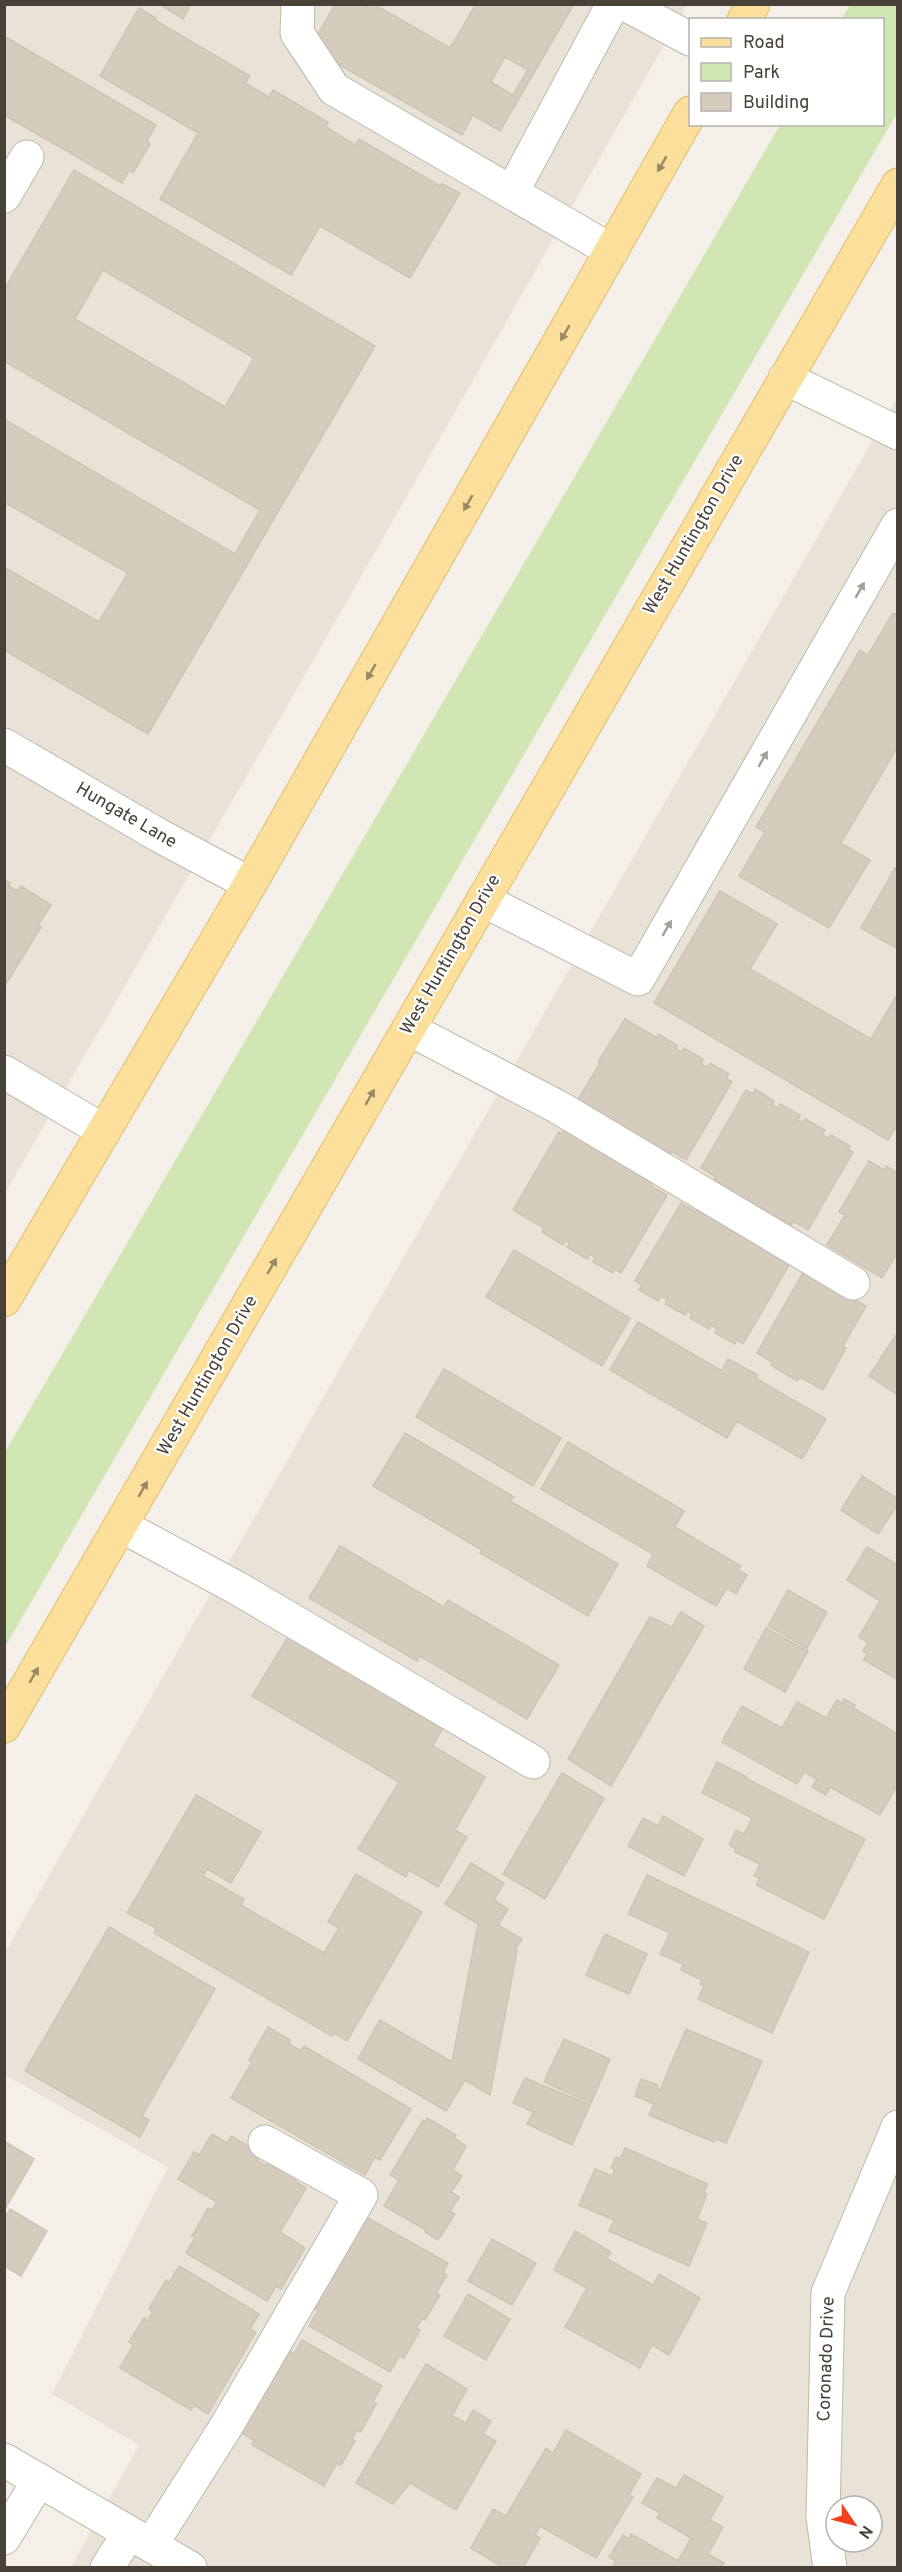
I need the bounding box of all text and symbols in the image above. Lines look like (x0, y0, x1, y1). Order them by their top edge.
legend (689, 18, 884, 126)
text: Road (743, 32, 785, 55)
text: Park (743, 62, 780, 85)
text: Building (743, 92, 809, 115)
one-way arrow (656, 156, 667, 172)
one-way arrow (560, 325, 570, 342)
street label: West Huntington Drive (639, 451, 749, 619)
one-way arrow (463, 495, 473, 512)
one-way arrow (855, 581, 865, 598)
one-way arrow (366, 664, 376, 681)
one-way arrow (758, 751, 769, 767)
street label: Hungate Lane (71, 778, 181, 854)
street label: West Huntington Drive (396, 871, 506, 1039)
one-way arrow (661, 920, 672, 936)
one-way arrow (365, 1088, 375, 1105)
one-way arrow (267, 1257, 277, 1274)
street label: West Huntington Drive (153, 1292, 263, 1460)
one-way arrow (138, 1480, 148, 1497)
one-way arrow (29, 1667, 40, 1683)
street label: Coronado Drive (813, 2296, 841, 2422)
north arrow (824, 2494, 884, 2554)
text: N (853, 2521, 876, 2542)

